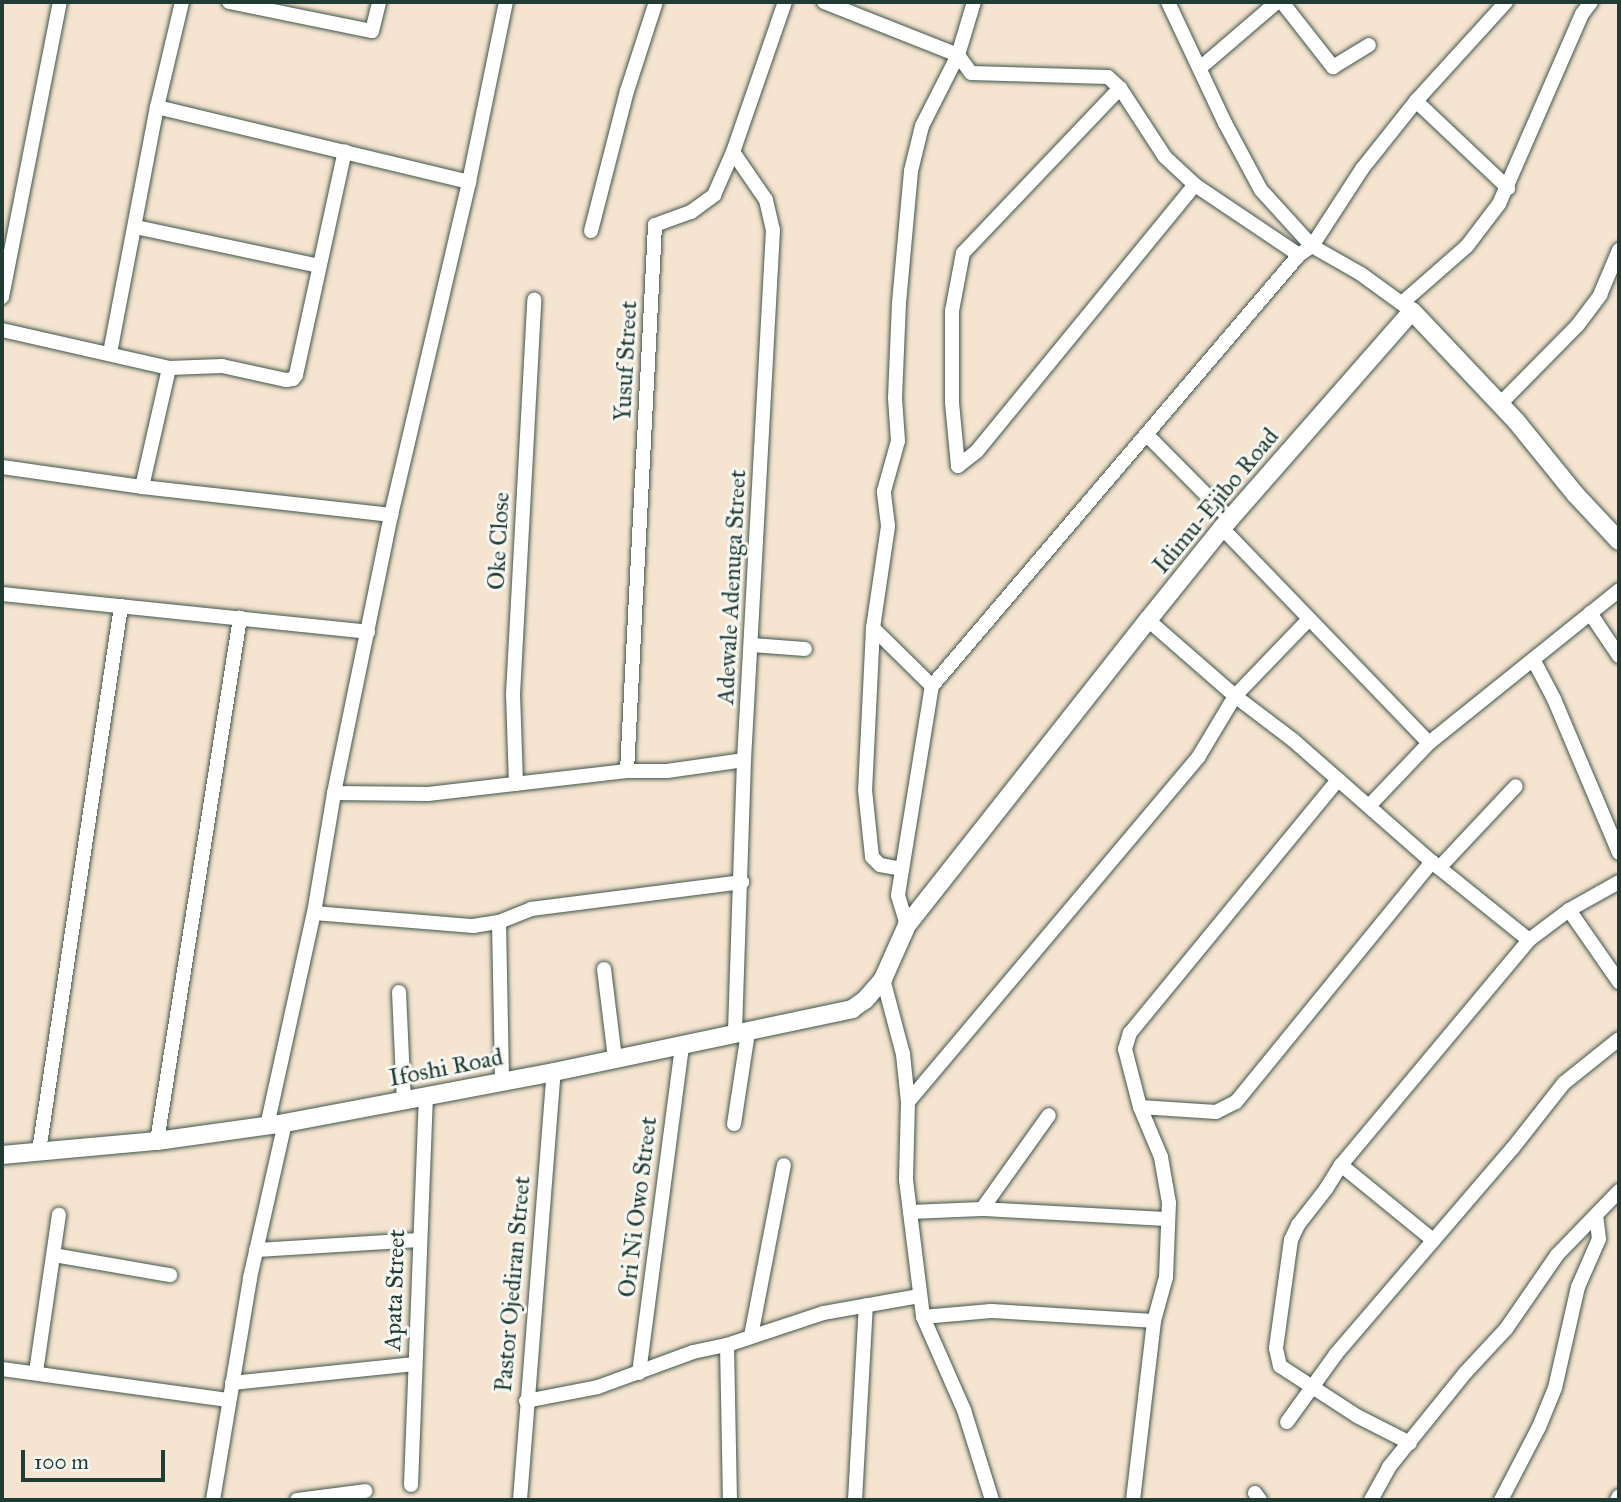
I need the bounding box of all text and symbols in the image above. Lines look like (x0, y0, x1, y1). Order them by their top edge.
street label: Yusuf Street (608, 300, 644, 422)
street label: Idimu-Ejibo Road (1147, 422, 1285, 580)
street label: Adewale Adenuga Street (711, 469, 753, 705)
street label: Oke Close (482, 491, 516, 591)
street label: Ifoshi Road (387, 1043, 505, 1093)
street label: Ori Ni Owo Street (613, 1115, 663, 1299)
street label: Pastor Ojediran Street (489, 1175, 537, 1393)
street label: Apata Street (378, 1229, 412, 1351)
scale bar (24, 1436, 168, 1480)
text: 100 m (34, 1449, 89, 1475)

